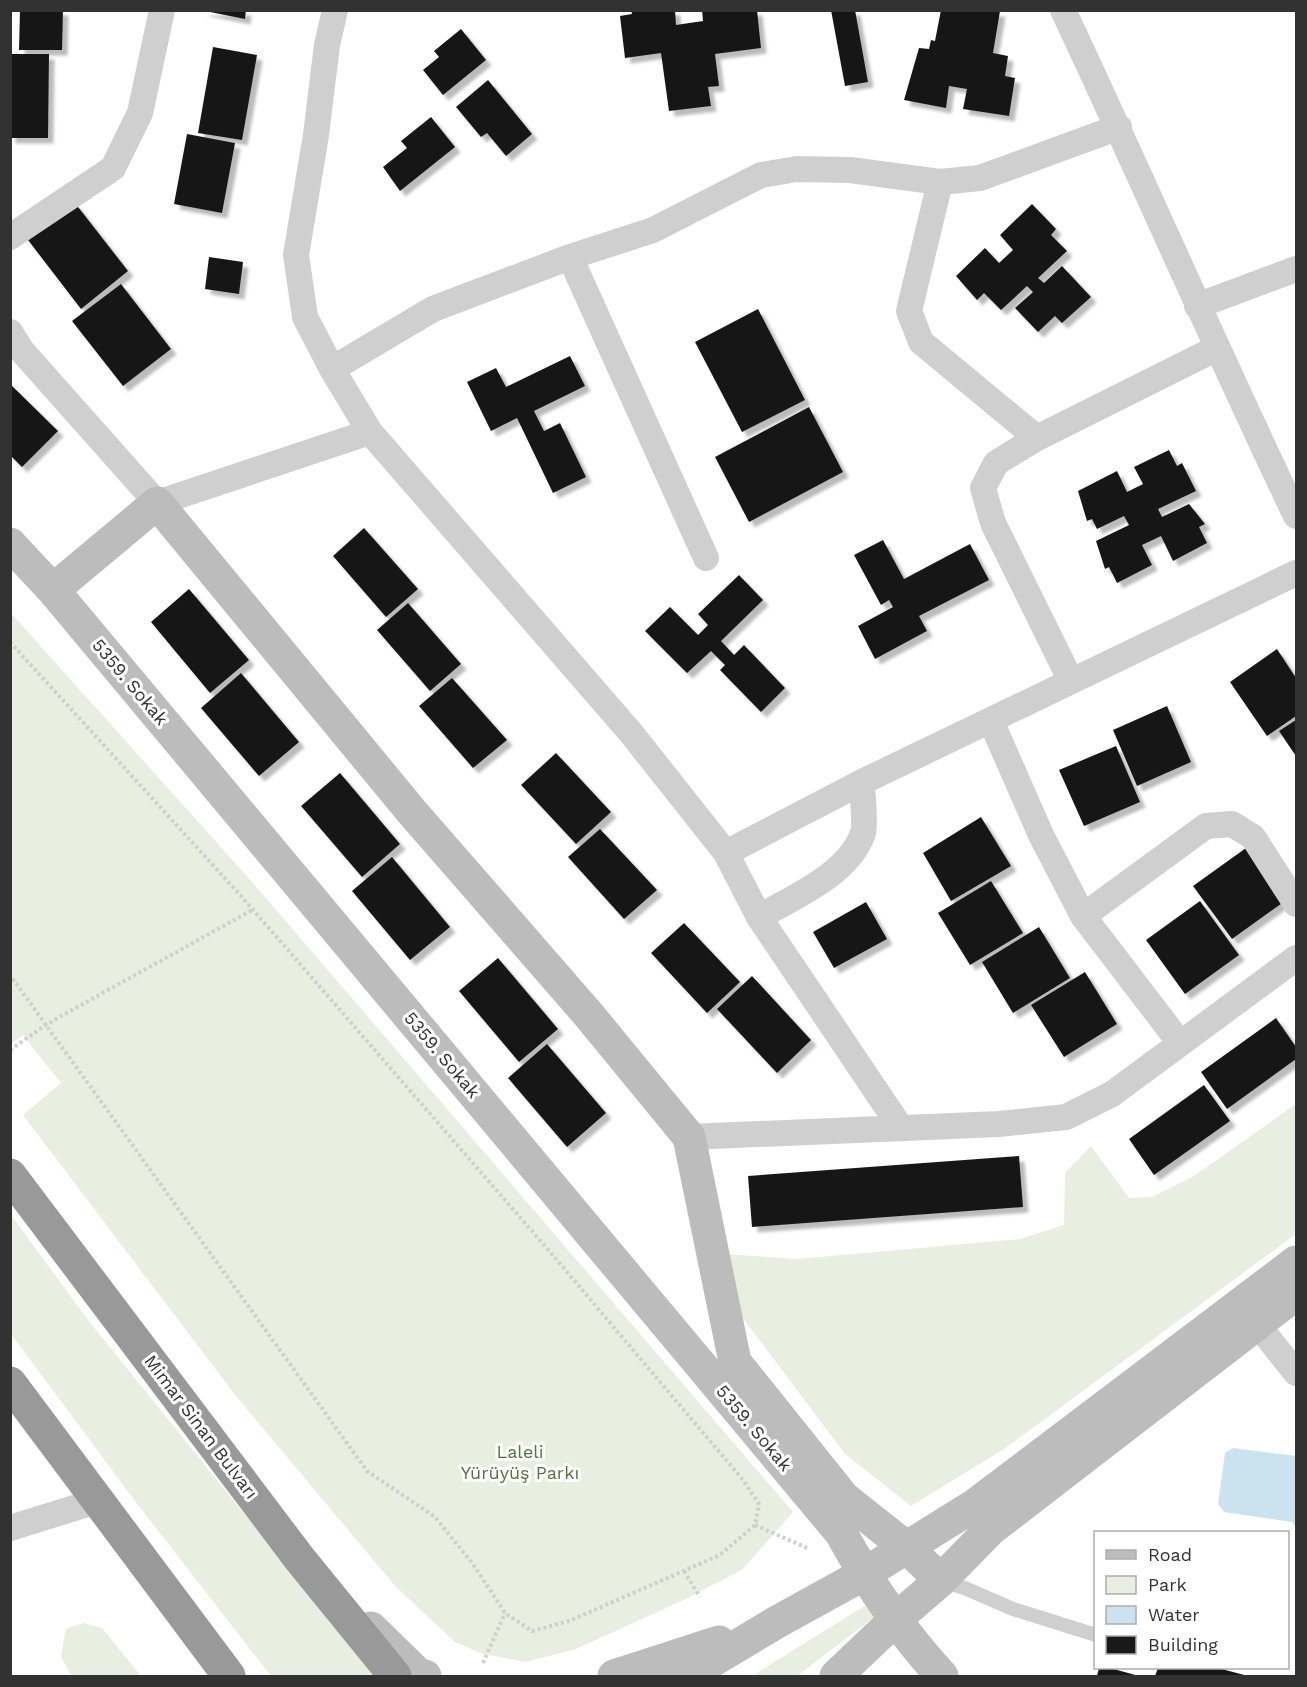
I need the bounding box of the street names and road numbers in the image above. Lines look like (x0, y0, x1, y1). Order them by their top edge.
street label: 5359. Sokak (88, 634, 172, 729)
street label: 5359. Sokak (400, 1007, 484, 1102)
street label: Mimar Sinan Bulvarı (140, 1351, 262, 1503)
street label: 5359. Sokak (712, 1380, 796, 1475)

